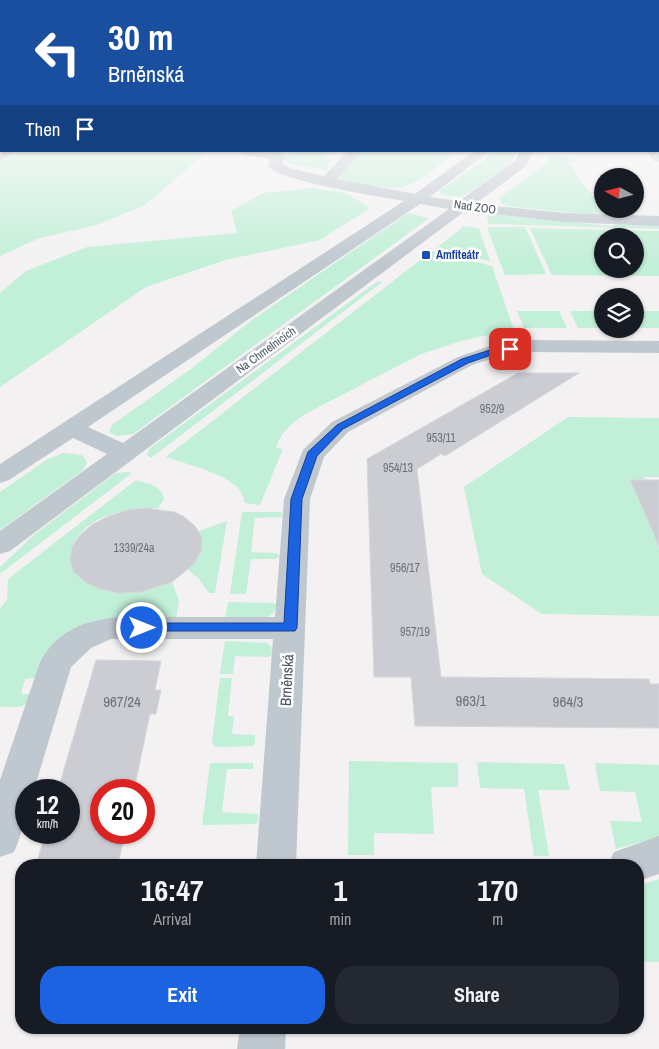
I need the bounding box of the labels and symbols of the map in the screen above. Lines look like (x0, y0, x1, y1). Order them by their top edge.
north arrow (594, 168, 644, 218)
street label: Nad ZOO (453, 196, 497, 218)
place label: Amfiteátr (436, 247, 479, 263)
marker: Amfiteátr (420, 249, 432, 261)
street label: Na Chmelnicích (233, 323, 299, 377)
pin (489, 328, 531, 370)
house number: 952/9 (480, 401, 504, 417)
house number: 953/11 (426, 430, 456, 446)
house number: 954/13 (383, 460, 413, 476)
house number: 1339/24a (113, 540, 155, 556)
house number: 956/17 (390, 560, 421, 576)
position arrow (115, 601, 167, 653)
house number: 957/19 (400, 624, 430, 640)
street label: Brněnská (275, 653, 298, 706)
house number: 963/1 (456, 690, 487, 711)
house number: 967/24 (103, 691, 141, 712)
house number: 964/3 (553, 691, 584, 712)
speed limit sign: 20 (90, 779, 155, 844)

